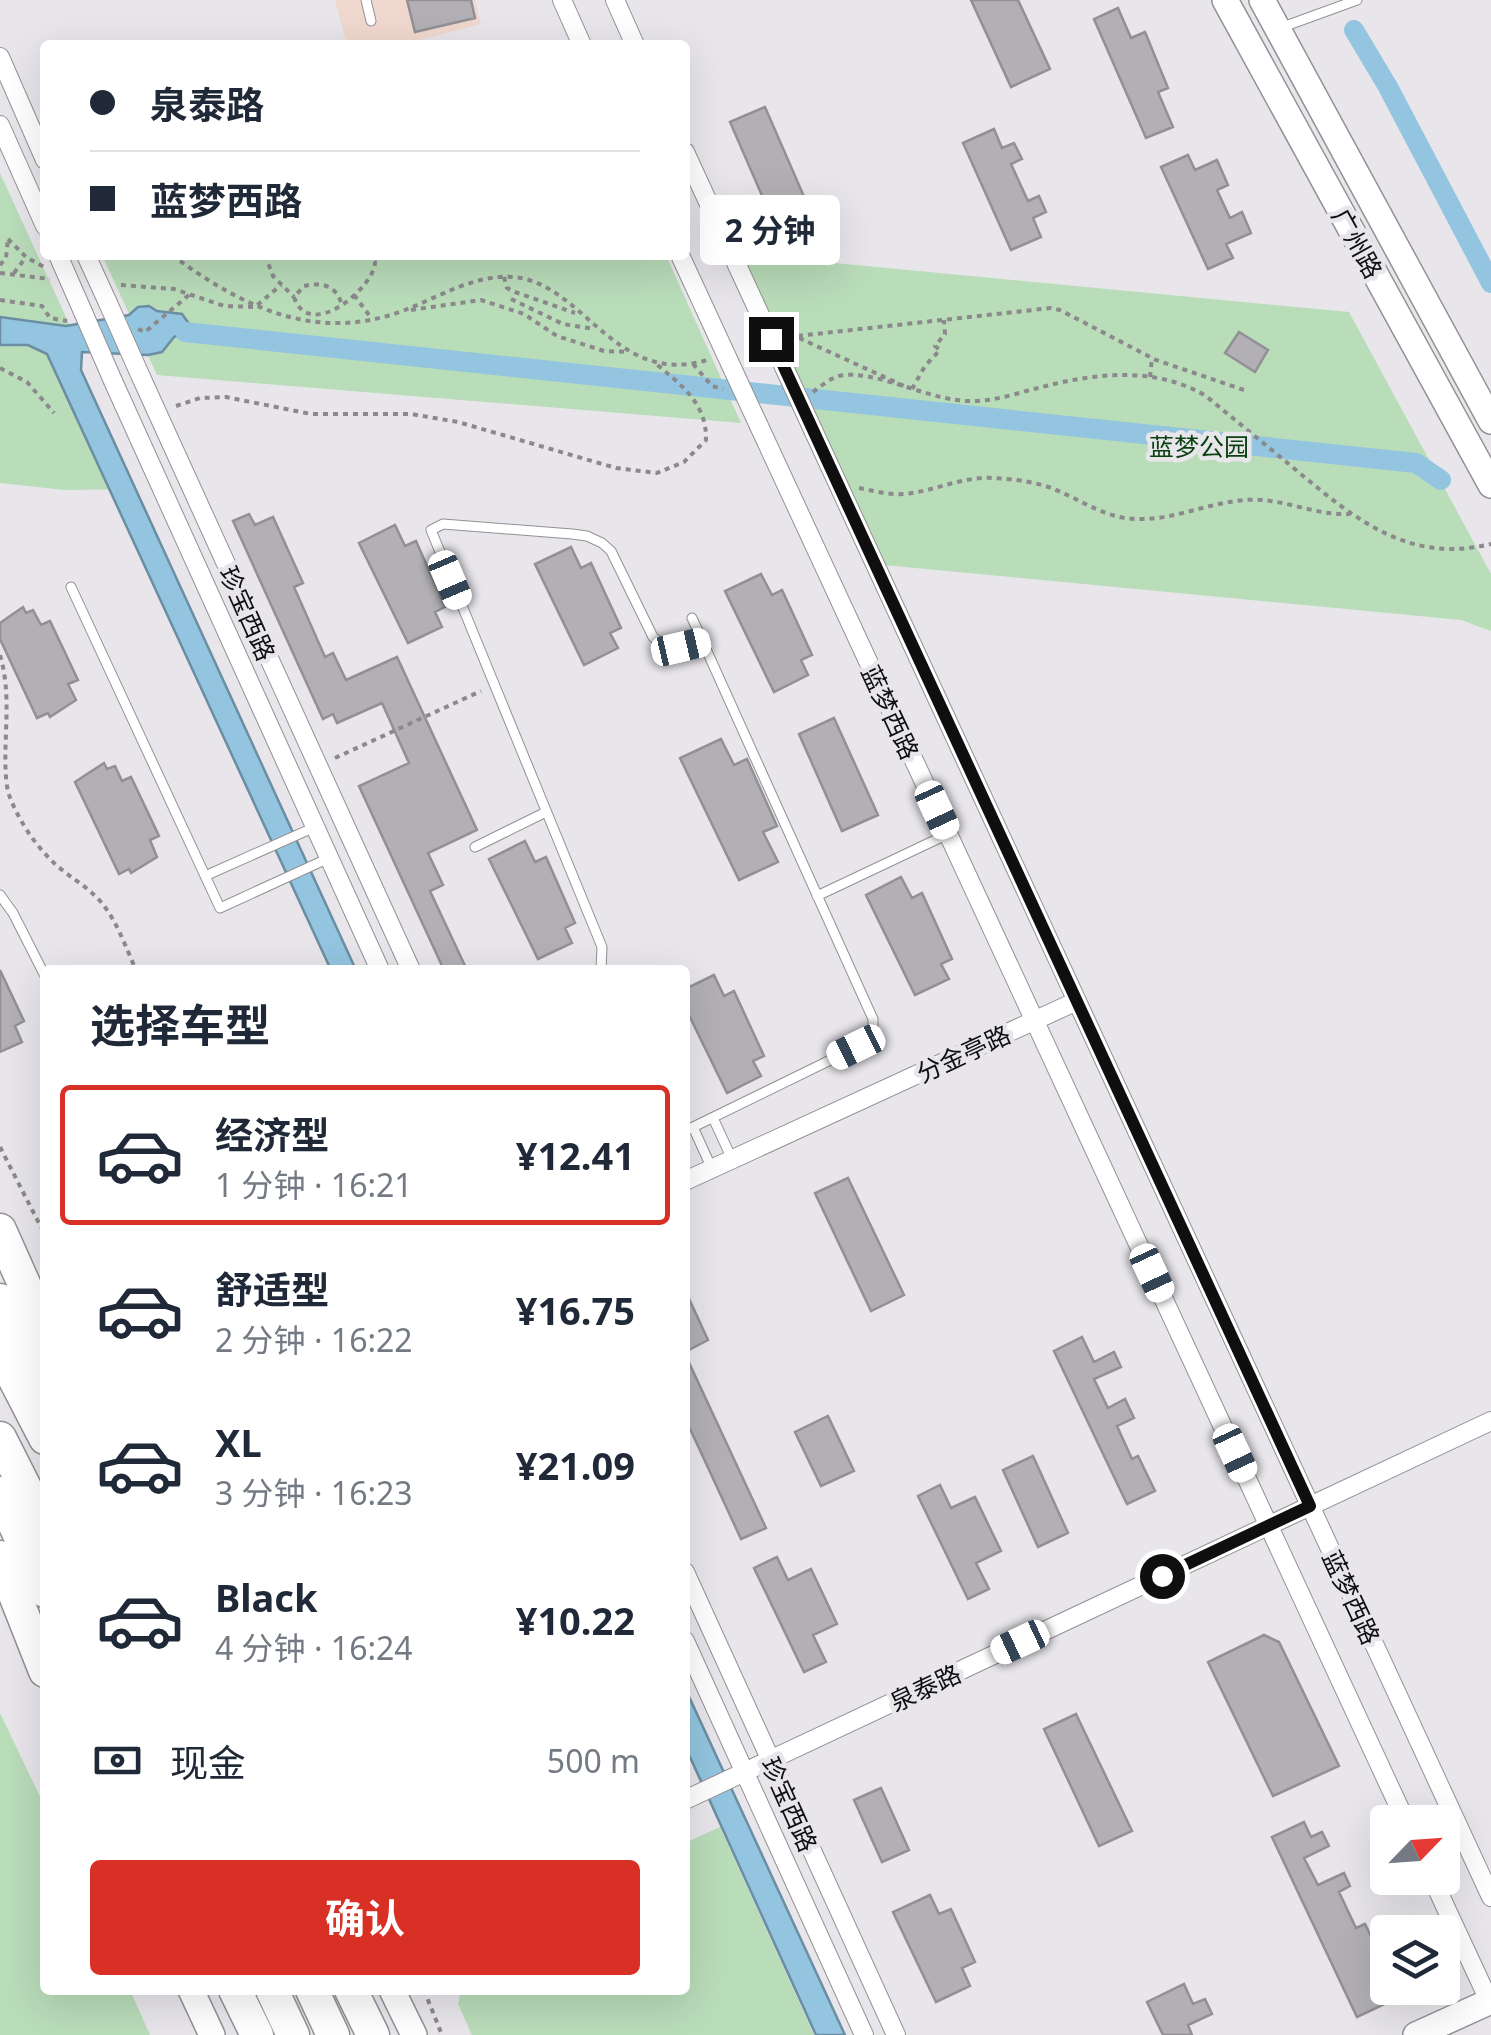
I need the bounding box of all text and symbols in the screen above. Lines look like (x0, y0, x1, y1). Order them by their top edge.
text: 泉泰路 (150, 78, 264, 130)
text: 蓝梦西路 (150, 174, 302, 226)
callout: 2 分钟 (701, 194, 841, 264)
street label: 广州路 (1325, 202, 1391, 284)
text: 2 分钟 (725, 208, 815, 251)
route end (749, 317, 794, 362)
park label: 蓝梦公园 (1149, 429, 1249, 463)
car (424, 547, 476, 613)
street label: 珍宝西路 (212, 560, 284, 666)
car (648, 626, 714, 668)
street label: 蓝梦西路 (854, 659, 928, 765)
car (911, 776, 963, 844)
text: 选择车型 (90, 994, 270, 1055)
street label: 分金亭路 (910, 1016, 1016, 1090)
car (822, 1020, 890, 1074)
text: 经济型 (215, 1108, 329, 1160)
icon: car (95, 1110, 185, 1200)
text: ¥12.41 (516, 1129, 635, 1181)
text: 1 分钟 · 16:21 (215, 1163, 413, 1206)
car (1126, 1239, 1178, 1307)
text: 舒适型 (215, 1263, 329, 1315)
icon: car (95, 1265, 185, 1355)
text: ¥16.75 (516, 1284, 635, 1336)
text: 2 分钟 · 16:22 (215, 1318, 413, 1361)
text: XL (215, 1416, 262, 1468)
car (1209, 1419, 1261, 1487)
icon: car (95, 1420, 185, 1510)
text: ¥21.09 (516, 1439, 635, 1491)
text: 3 分钟 · 16:23 (215, 1471, 413, 1514)
street label: 蓝梦西路 (1315, 1544, 1389, 1650)
route start (1140, 1554, 1185, 1599)
text: Black (215, 1571, 318, 1623)
icon: car (95, 1575, 185, 1665)
text: ¥10.22 (516, 1594, 635, 1646)
car (986, 1616, 1054, 1668)
text: 4 分钟 · 16:24 (215, 1626, 413, 1669)
street label: 泉泰路 (884, 1656, 966, 1718)
icon: cash (90, 1733, 145, 1788)
text: 现金 (170, 1736, 246, 1788)
text: 500 m (547, 1739, 640, 1782)
street label: 珍宝西路 (754, 1751, 826, 1857)
north arrow (1370, 1805, 1460, 1895)
map controls (1370, 1805, 1460, 2005)
button: 确认 (90, 1860, 640, 1975)
button: layers (1370, 1915, 1460, 2005)

